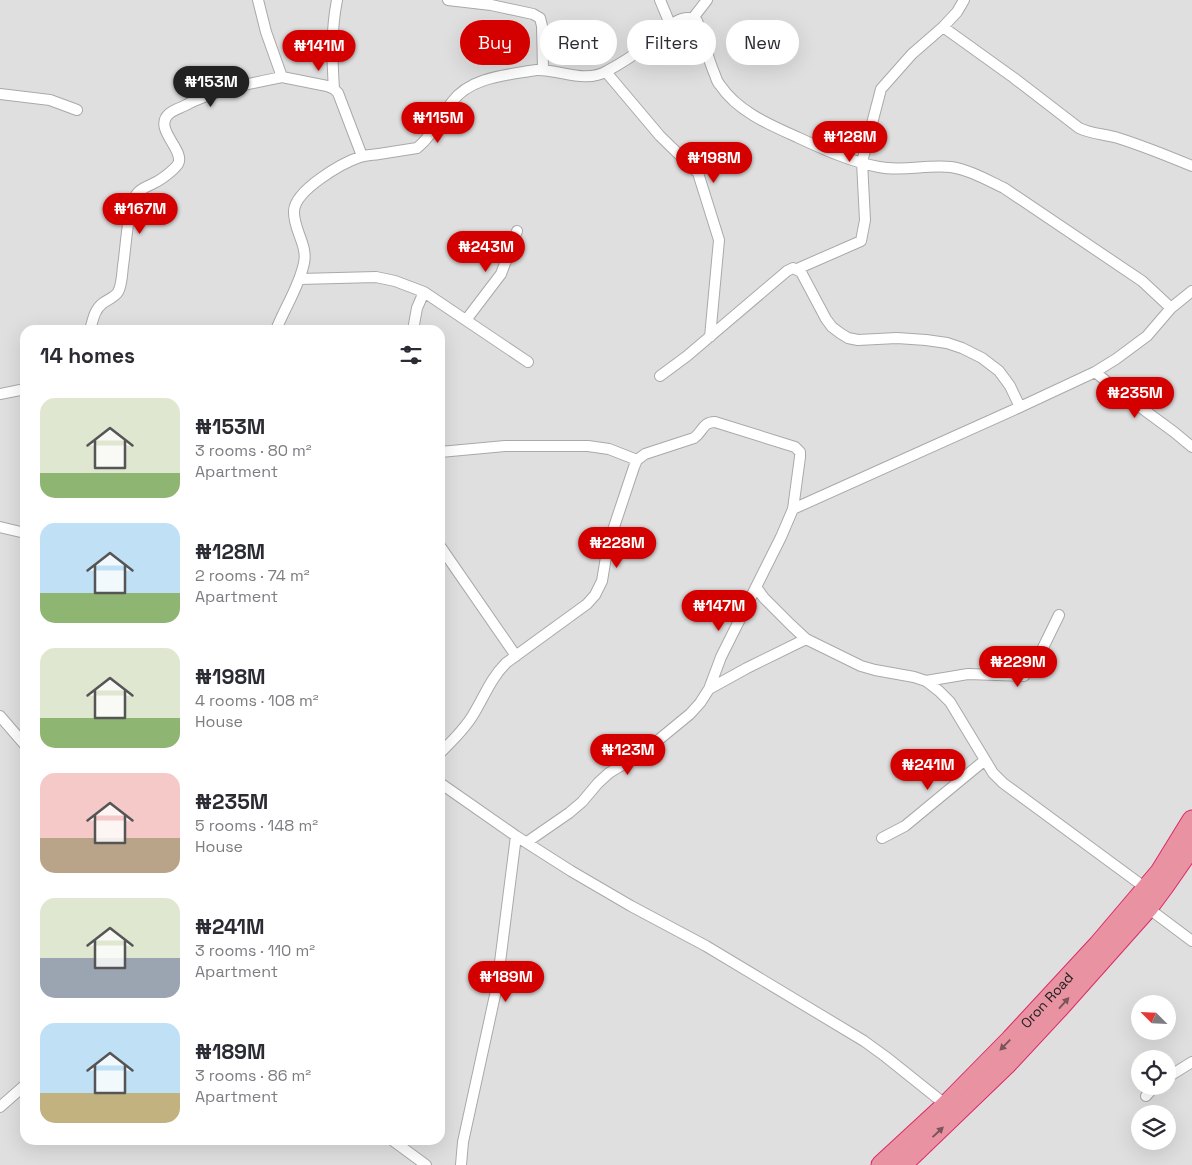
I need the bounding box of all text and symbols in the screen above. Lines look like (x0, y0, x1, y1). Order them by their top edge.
chip: Buy (460, 20, 530, 65)
chip: Rent (540, 20, 617, 65)
chip: Filters (627, 20, 716, 65)
chip: New (726, 20, 799, 65)
pin: ₦141M (284, 30, 354, 72)
text: ₦141M (293, 35, 345, 56)
pin: ₦153M (176, 66, 246, 108)
text: ₦153M (184, 71, 238, 92)
pin: ₦115M (403, 102, 473, 144)
text: ₦115M (412, 107, 464, 128)
pin: ₦128M (815, 120, 885, 163)
text: ₦128M (823, 126, 877, 147)
pin: ₦198M (679, 142, 749, 184)
text: ₦198M (687, 147, 741, 168)
pin: ₦167M (105, 192, 175, 235)
text: ₦167M (114, 198, 166, 219)
pin: ₦243M (451, 230, 521, 273)
text: ₦243M (458, 236, 514, 257)
icon: filters (397, 341, 425, 369)
text: 14 homes (40, 342, 135, 369)
pin: ₦235M (1100, 376, 1170, 419)
text: ₦235M (1107, 382, 1163, 403)
text: ₦153M (195, 413, 265, 440)
icon: home (80, 418, 140, 478)
text: 3 rooms · 80 m² (195, 440, 312, 461)
text: Apartment (195, 461, 278, 482)
pin: ₦228M (582, 526, 652, 569)
text: ₦228M (589, 532, 645, 553)
text: ₦128M (195, 538, 265, 565)
icon: home (80, 543, 140, 603)
text: 2 rooms · 74 m² (195, 565, 310, 586)
text: Apartment (195, 586, 278, 607)
pin: ₦147M (684, 590, 754, 632)
text: ₦147M (693, 595, 745, 616)
pin: ₦229M (983, 646, 1053, 688)
text: ₦229M (990, 651, 1046, 672)
text: ₦198M (195, 663, 266, 690)
icon: home (80, 668, 140, 728)
text: 4 rooms · 108 m² (195, 690, 319, 711)
text: House (195, 711, 243, 732)
pin: ₦123M (593, 734, 663, 776)
text: ₦123M (601, 739, 655, 760)
pin: ₦241M (893, 748, 963, 791)
text: ₦241M (901, 754, 955, 775)
text: ₦235M (195, 788, 268, 815)
icon: home (80, 793, 140, 853)
text: 5 rooms · 148 m² (195, 815, 318, 836)
text: House (195, 836, 243, 857)
text: ₦241M (195, 913, 265, 940)
icon: home (80, 918, 140, 978)
text: 3 rooms · 110 m² (195, 940, 315, 961)
pin: ₦189M (471, 960, 541, 1003)
text: Apartment (195, 961, 278, 982)
text: ₦189M (479, 966, 533, 987)
street label: Oron Road (1017, 968, 1077, 1032)
north arrow (1131, 995, 1176, 1040)
map controls (1131, 995, 1176, 1150)
one-way arrow (1058, 997, 1069, 1010)
text: ₦189M (195, 1038, 266, 1065)
one-way arrow (999, 1039, 1011, 1051)
icon: home (80, 1043, 140, 1103)
button: locate (1131, 1050, 1176, 1095)
text: 3 rooms · 86 m² (195, 1065, 311, 1086)
text: Apartment (195, 1086, 278, 1107)
button: layers (1131, 1105, 1176, 1150)
one-way arrow (931, 1126, 943, 1138)

